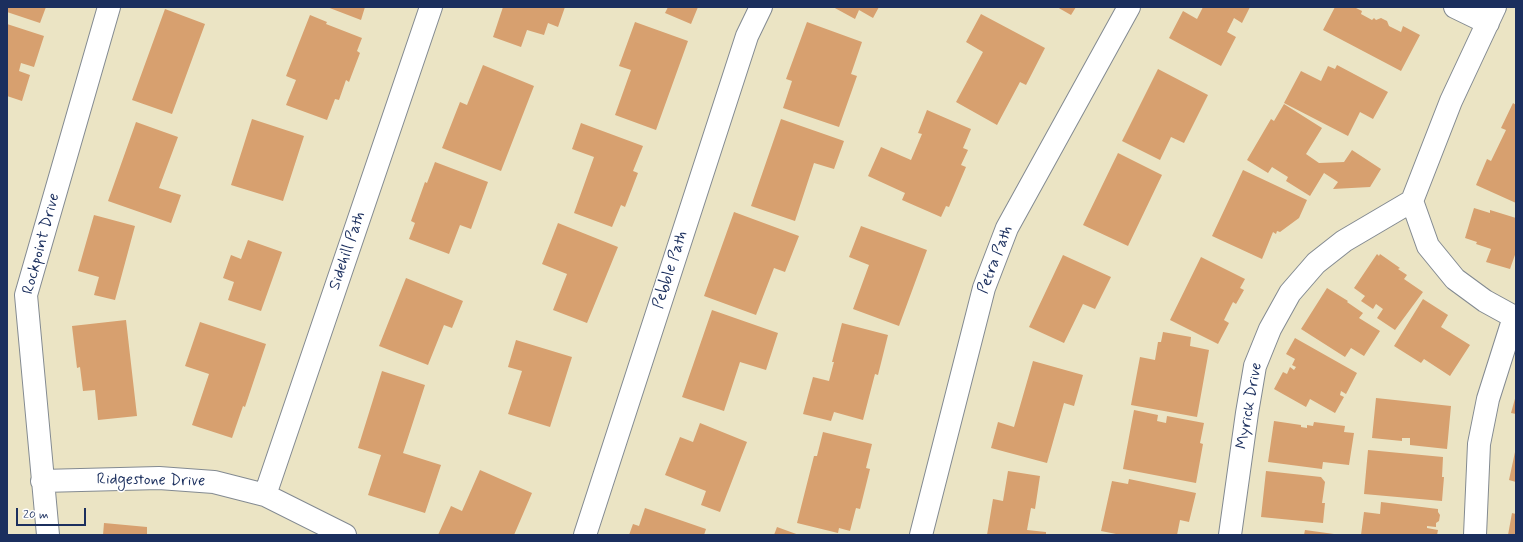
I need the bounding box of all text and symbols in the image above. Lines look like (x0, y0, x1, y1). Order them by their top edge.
street label: Rockpoint Drive (19, 191, 65, 297)
street label: Sidehill Path (326, 209, 370, 293)
street label: Petra Path (974, 223, 1018, 297)
street label: Pebble Path (649, 229, 693, 311)
street label: Myrick Drive (1233, 361, 1267, 451)
street label: Ridgestone Drive (97, 470, 205, 492)
scale bar (18, 500, 88, 526)
text: 20 m (23, 507, 49, 523)

